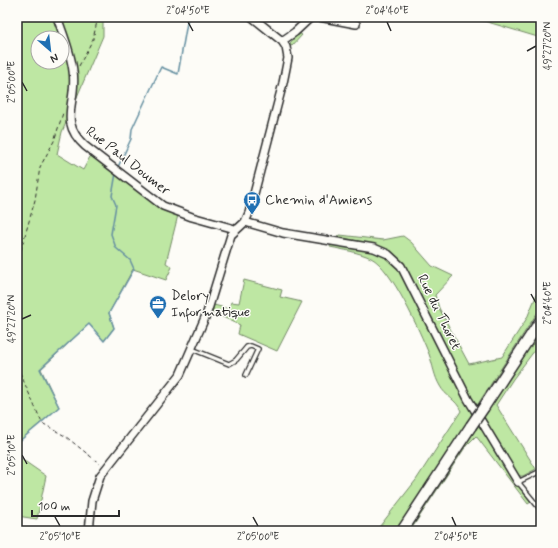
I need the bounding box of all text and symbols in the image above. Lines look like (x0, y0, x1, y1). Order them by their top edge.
text: 2°04'50"E (166, 4, 210, 18)
text: 2°04'40"E (365, 4, 409, 18)
text: 49°27'20"N (541, 22, 555, 70)
north arrow (30, 30, 70, 70)
text: N (48, 50, 61, 66)
text: 2°05'00"E (5, 61, 19, 103)
street label: Rue Paul Doumer (82, 122, 174, 200)
bus stop icon: Chemin d'Amiens (242, 190, 262, 215)
place label: Chemin d'Amiens (265, 191, 373, 209)
street label: Rue du Thoret (413, 271, 465, 353)
text: 2°04'40"E (541, 281, 555, 325)
place label: Delory Informatique (171, 287, 250, 323)
office icon: Delory Informatique (148, 294, 168, 319)
text: 49°27'20"N (5, 295, 19, 343)
text: 2°05'10"E (5, 434, 19, 476)
scale bar (32, 492, 119, 518)
text: 100 m (38, 499, 70, 515)
text: 2°05'10"E (40, 530, 81, 544)
text: 2°05'00"E (237, 530, 279, 544)
text: 2°04'50"E (434, 530, 478, 544)

